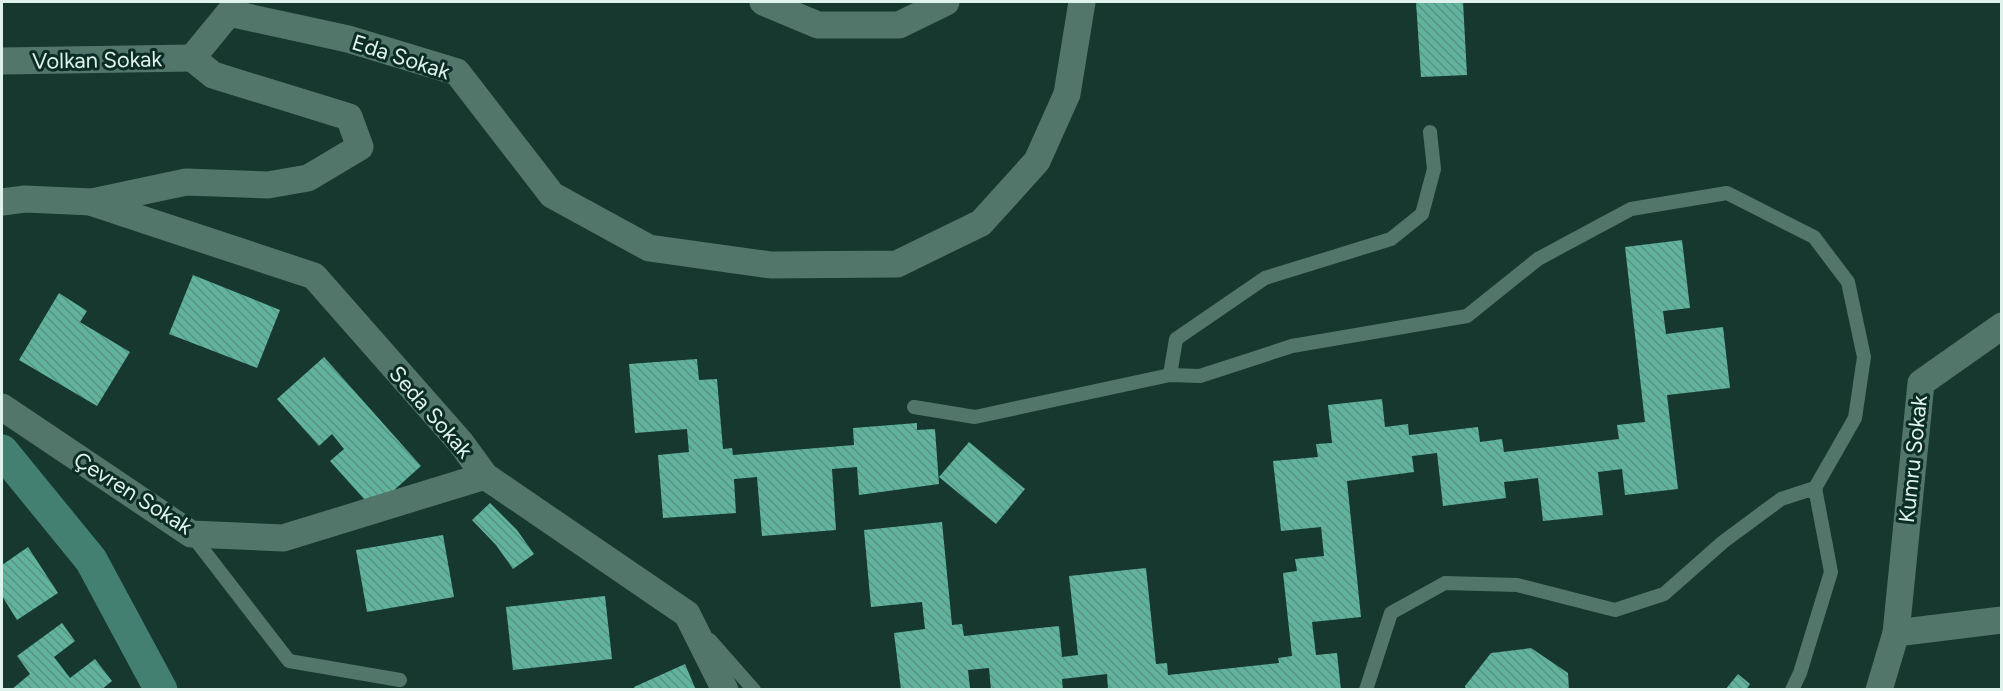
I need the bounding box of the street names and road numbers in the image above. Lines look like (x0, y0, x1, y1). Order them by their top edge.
street label: Eda Sokak (349, 29, 454, 86)
street label: Volkan Sokak (32, 45, 163, 75)
street label: Seda Sokak (384, 360, 479, 464)
street label: Kumru Sokak (1893, 394, 1933, 524)
street label: Çevren Sokak (69, 446, 198, 540)

